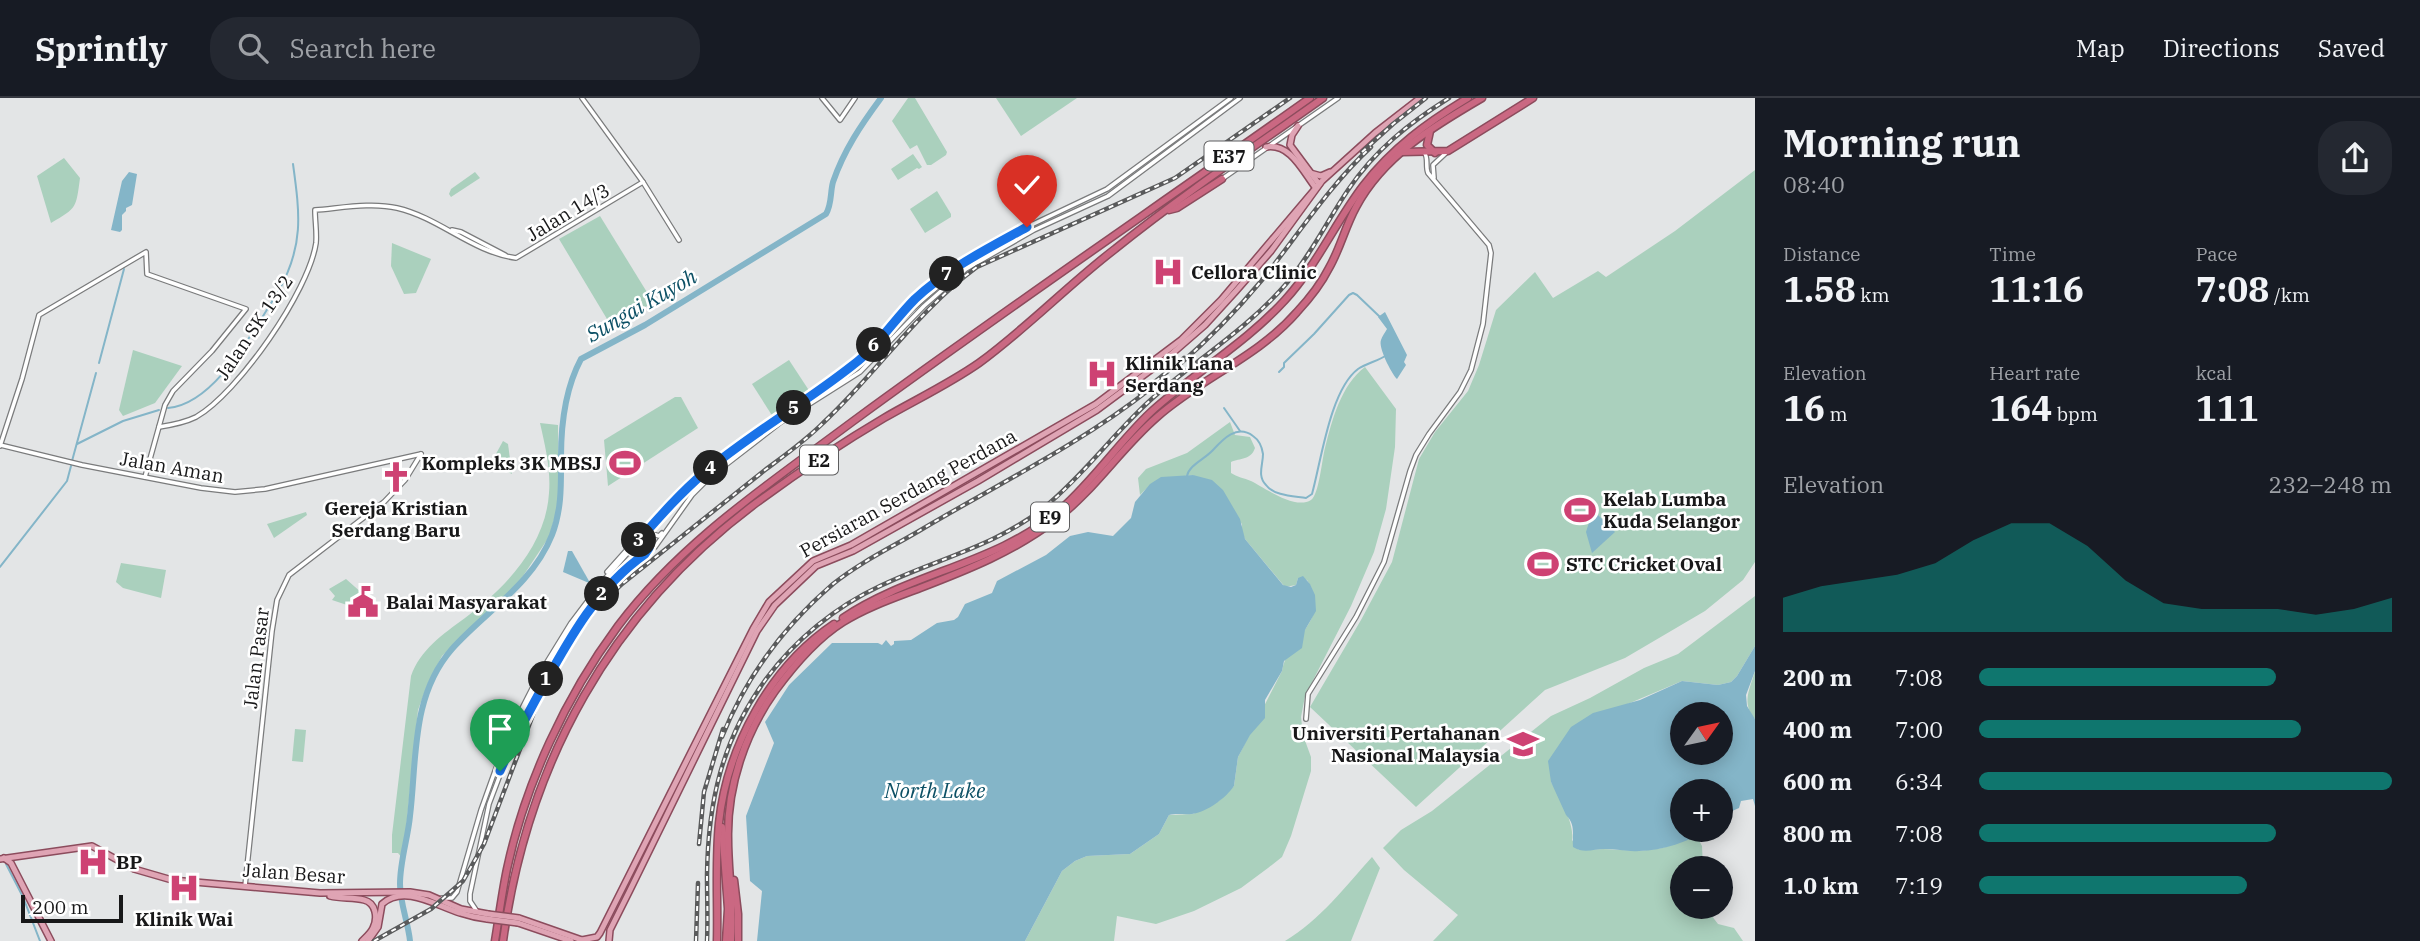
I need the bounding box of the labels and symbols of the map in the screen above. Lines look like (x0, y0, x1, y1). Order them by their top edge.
road number: E37 (1204, 142, 1254, 170)
pin (997, 155, 1057, 227)
street label: Jalan 14/3 (522, 178, 614, 246)
hospital icon: Cellora Clinic (1151, 255, 1185, 289)
pin: 7 (930, 256, 964, 292)
place label: Cellora Clinic (1191, 260, 1317, 284)
water label: Sungai Kuyoh (580, 262, 702, 349)
street label: Jalan SK 13/2 (210, 270, 298, 384)
pin: 6 (856, 328, 892, 362)
place label: Klinik Lana Serdang (1125, 351, 1234, 397)
hospital icon: Klinik Lana Serdang (1085, 357, 1119, 391)
pin: 5 (776, 390, 812, 426)
street label: Persiaran Serdang Perdana (795, 423, 1021, 563)
street label: Jalan Aman (118, 446, 226, 488)
sports icon: Kompleks 3K MBSJ (608, 446, 642, 480)
road number: E2 (800, 446, 838, 474)
pin: 4 (694, 450, 728, 486)
place label: Kompleks 3K MBSJ (422, 451, 602, 475)
church icon: Gereja Kristian Serdang Baru (379, 460, 413, 494)
place label: Kelab Lumba Kuda Selangor (1603, 487, 1741, 533)
sports icon: Kelab Lumba Kuda Selangor (1563, 493, 1597, 527)
place label: Gereja Kristian Serdang Baru (324, 496, 468, 542)
road number: E9 (1031, 502, 1069, 531)
pin: 3 (622, 522, 656, 558)
sports icon: STC Cricket Oval (1526, 547, 1560, 581)
place label: STC Cricket Oval (1566, 552, 1722, 576)
pin: 2 (584, 576, 620, 612)
public building icon: Balai Masyarakat (346, 585, 380, 619)
place label: Balai Masyarakat (386, 590, 547, 614)
street label: Jalan Pasar (238, 606, 274, 710)
pin: 1 (528, 662, 564, 696)
pin (470, 699, 530, 771)
north arrow (1670, 702, 1732, 765)
place label: Universiti Pertahanan Nasional Malaysia (1292, 721, 1500, 767)
school or university icon: Universiti Pertahanan Nasional Malaysia (1506, 727, 1540, 761)
water label: North Lake (884, 776, 986, 804)
hospital icon: BP (76, 845, 110, 879)
place label: BP (116, 850, 142, 874)
street label: Jalan Besar (242, 857, 347, 889)
hospital icon: Klinik Wai (167, 871, 201, 905)
scale bar (21, 892, 122, 924)
place label: Klinik Wai (135, 907, 233, 931)

